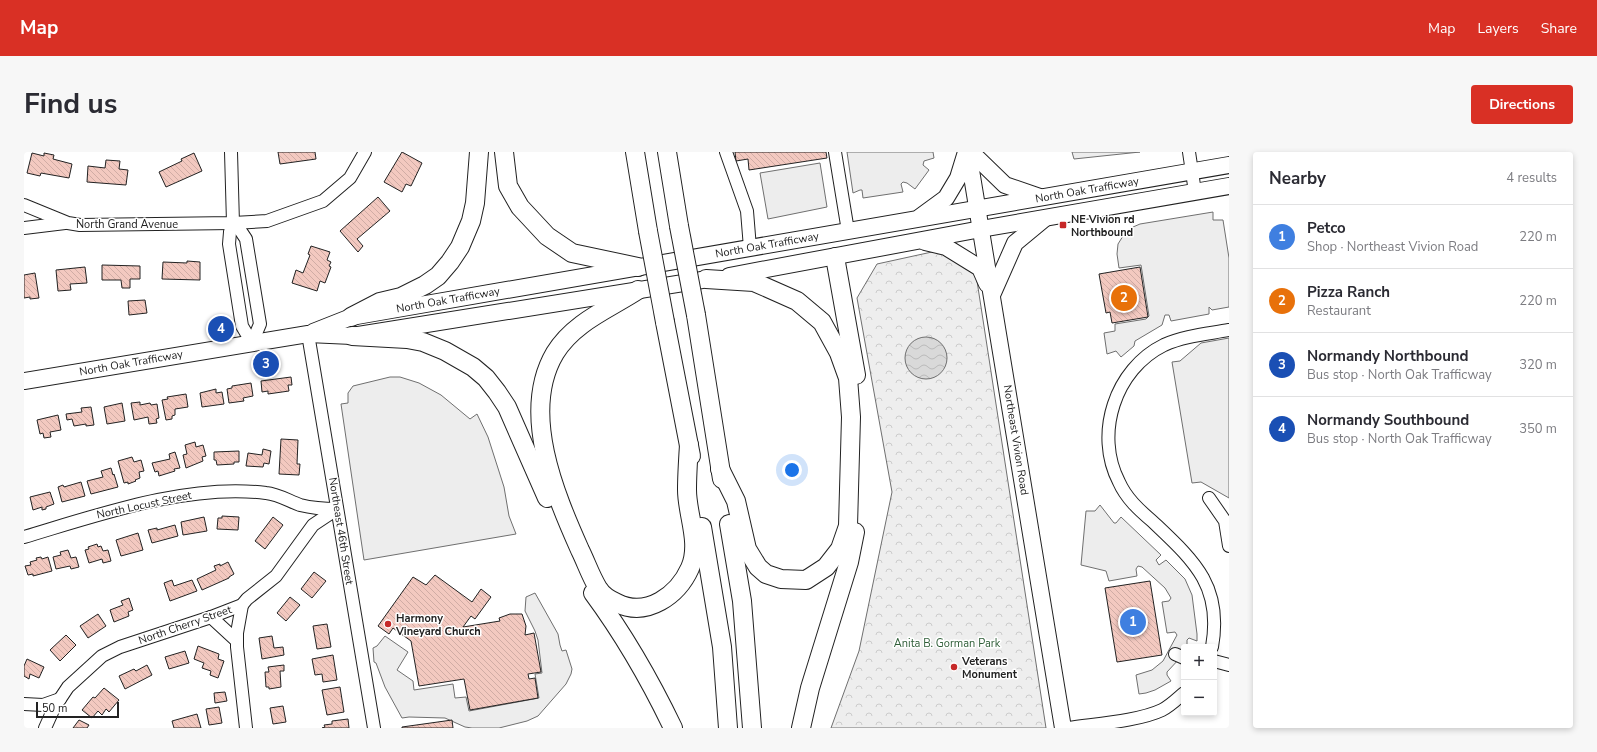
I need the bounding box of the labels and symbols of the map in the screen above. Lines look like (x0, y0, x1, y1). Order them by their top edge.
street label: North Oak Trafficway (1034, 173, 1140, 206)
place label: NE Vivion rd Northbound (1071, 212, 1135, 240)
street label: North Grand Avenue (76, 217, 178, 232)
marker: NE Vivion rd Northbound (1058, 220, 1068, 230)
street label: North Oak Trafficway (714, 228, 820, 261)
street label: North Oak Trafficway (395, 283, 501, 316)
pin: 2 (1111, 283, 1137, 313)
pin: 4 (208, 314, 234, 344)
street label: North Oak Trafficway (78, 346, 184, 379)
pin: 3 (253, 349, 279, 379)
street label: Northeast Vivion Road (1000, 384, 1032, 496)
your location (782, 460, 802, 480)
street label: Northeast 46th Street (325, 476, 357, 586)
street label: North Locust Street (95, 488, 193, 522)
street label: North Cherry Street (136, 602, 234, 648)
pin: 1 (1120, 607, 1146, 637)
place label: Harmony Vineyard Church (395, 611, 481, 639)
marker: Harmony Vineyard Church (383, 619, 393, 629)
park label: Anita B. Gorman Park (894, 636, 1001, 651)
place label: Veterans Monument (961, 654, 1018, 682)
marker: Veterans Monument (949, 662, 959, 672)
scale bar (36, 700, 119, 719)

